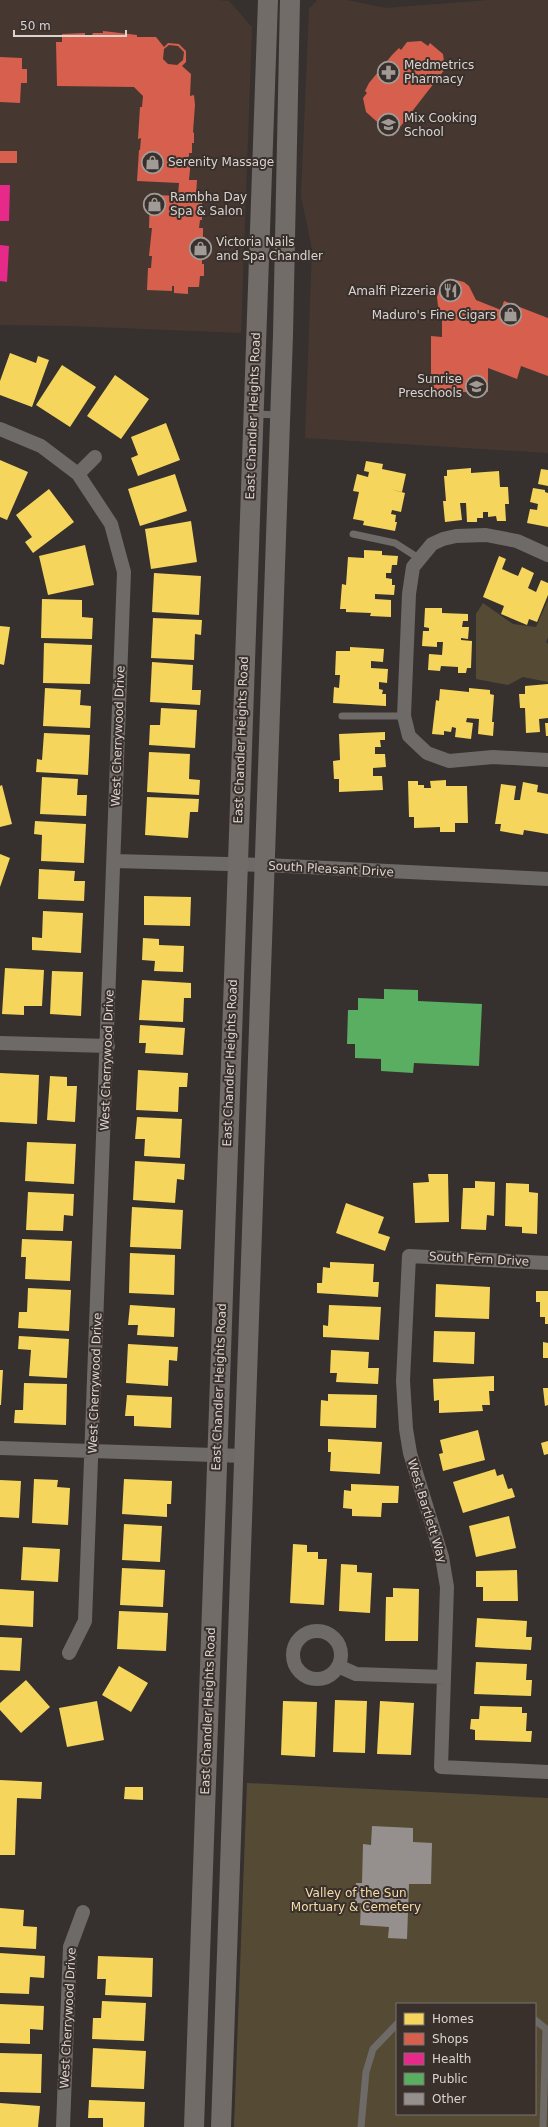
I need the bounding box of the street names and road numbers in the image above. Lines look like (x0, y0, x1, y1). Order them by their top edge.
street label: East Chandler Heights Road (243, 332, 263, 500)
street label: East Chandler Heights Road (231, 656, 251, 824)
street label: West Cherrywood Drive (109, 665, 127, 807)
street label: South Pleasant Drive (268, 859, 394, 879)
street label: East Chandler Heights Road (220, 979, 240, 1147)
street label: West Cherrywood Drive (98, 989, 116, 1131)
street label: South Fern Drive (428, 1249, 530, 1269)
street label: East Chandler Heights Road (209, 1303, 229, 1471)
street label: West Cherrywood Drive (86, 1312, 104, 1454)
street label: West Bartlett Way (405, 1457, 449, 1565)
street label: East Chandler Heights Road (198, 1627, 218, 1795)
street label: West Cherrywood Drive (57, 1947, 79, 2089)

